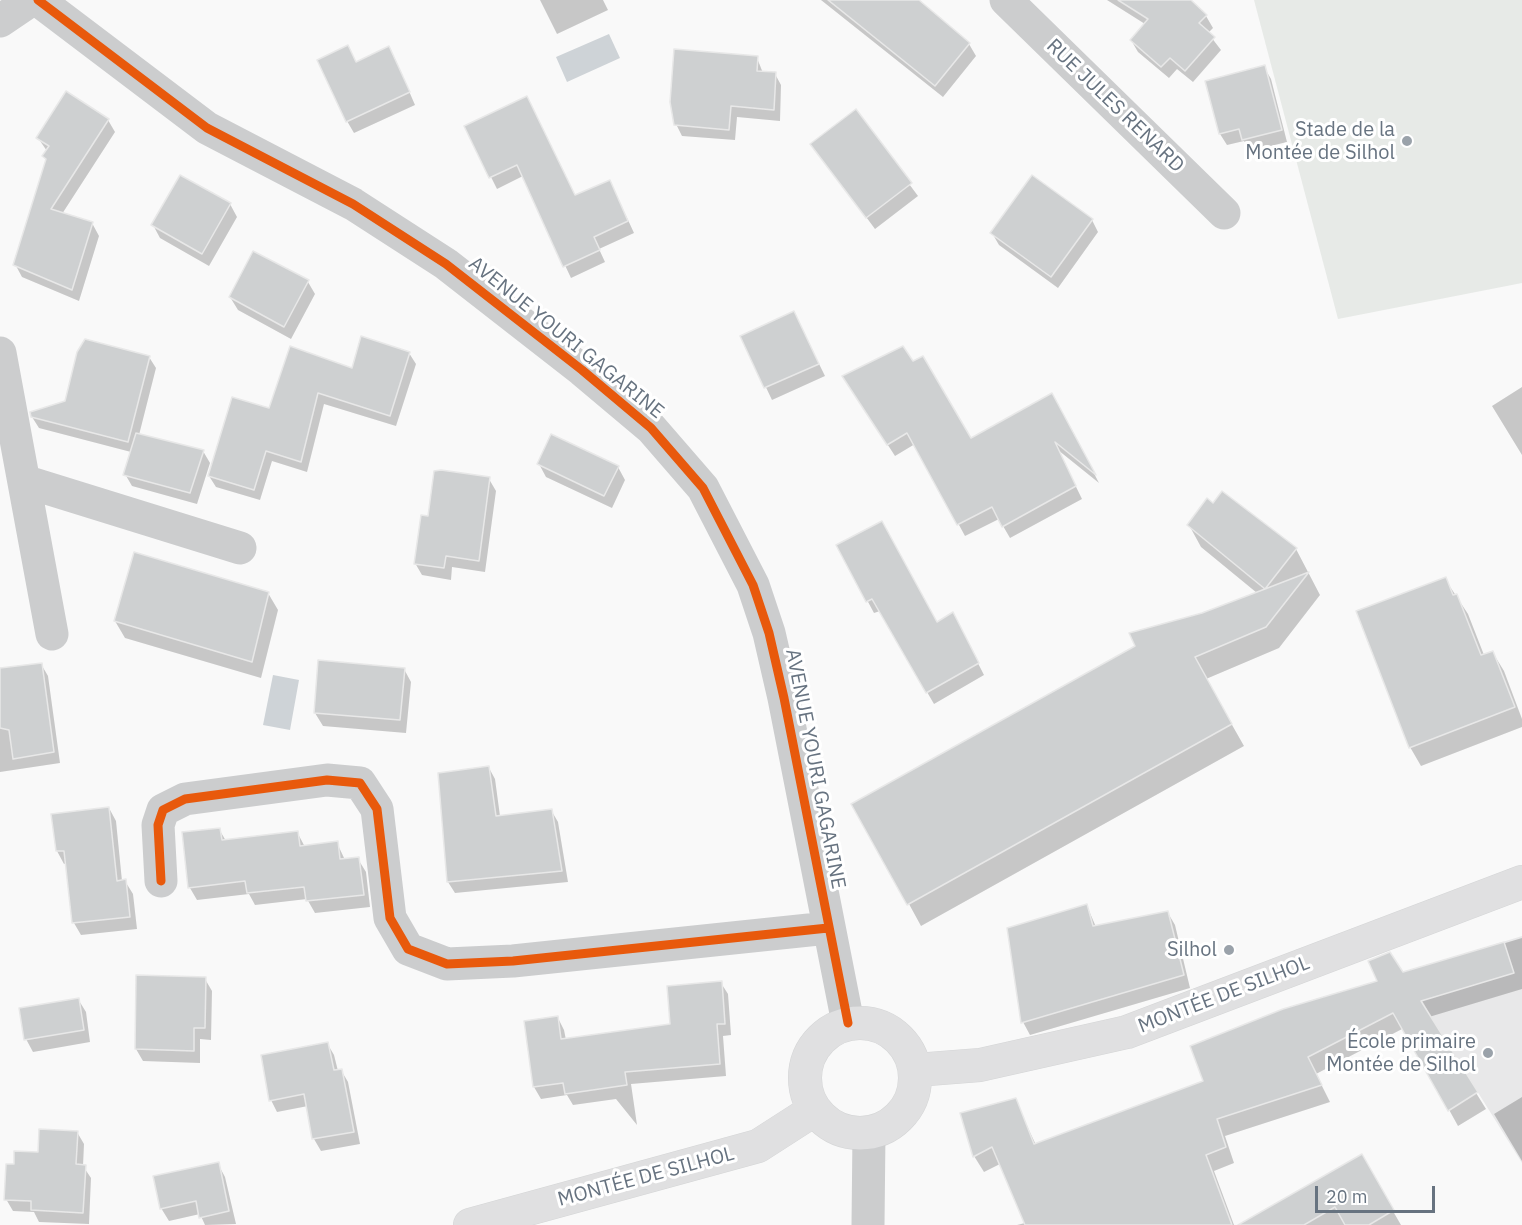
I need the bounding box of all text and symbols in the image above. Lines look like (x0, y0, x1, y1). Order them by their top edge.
street label: RUE JULES RENARD (1041, 34, 1189, 178)
place label: Stade de la Montée de Silhol (1245, 118, 1395, 165)
marker: Stade de la Montée de Silhol (1400, 134, 1414, 148)
street label: AVENUE YOURI GAGARINE (464, 252, 668, 424)
street label: AVENUE YOURI GAGARINE (780, 647, 850, 891)
place label: Silhol (1167, 938, 1217, 962)
marker: Silhol (1222, 943, 1236, 957)
street label: MONTÉE DE SILHOL (1135, 951, 1313, 1039)
place label: École primaire Montée de Silhol (1326, 1030, 1476, 1077)
marker: École primaire Montée de Silhol (1481, 1046, 1495, 1060)
street label: MONTÉE DE SILHOL (555, 1142, 737, 1212)
scale bar (1318, 1174, 1438, 1212)
text: 20 m (1326, 1185, 1368, 1208)

